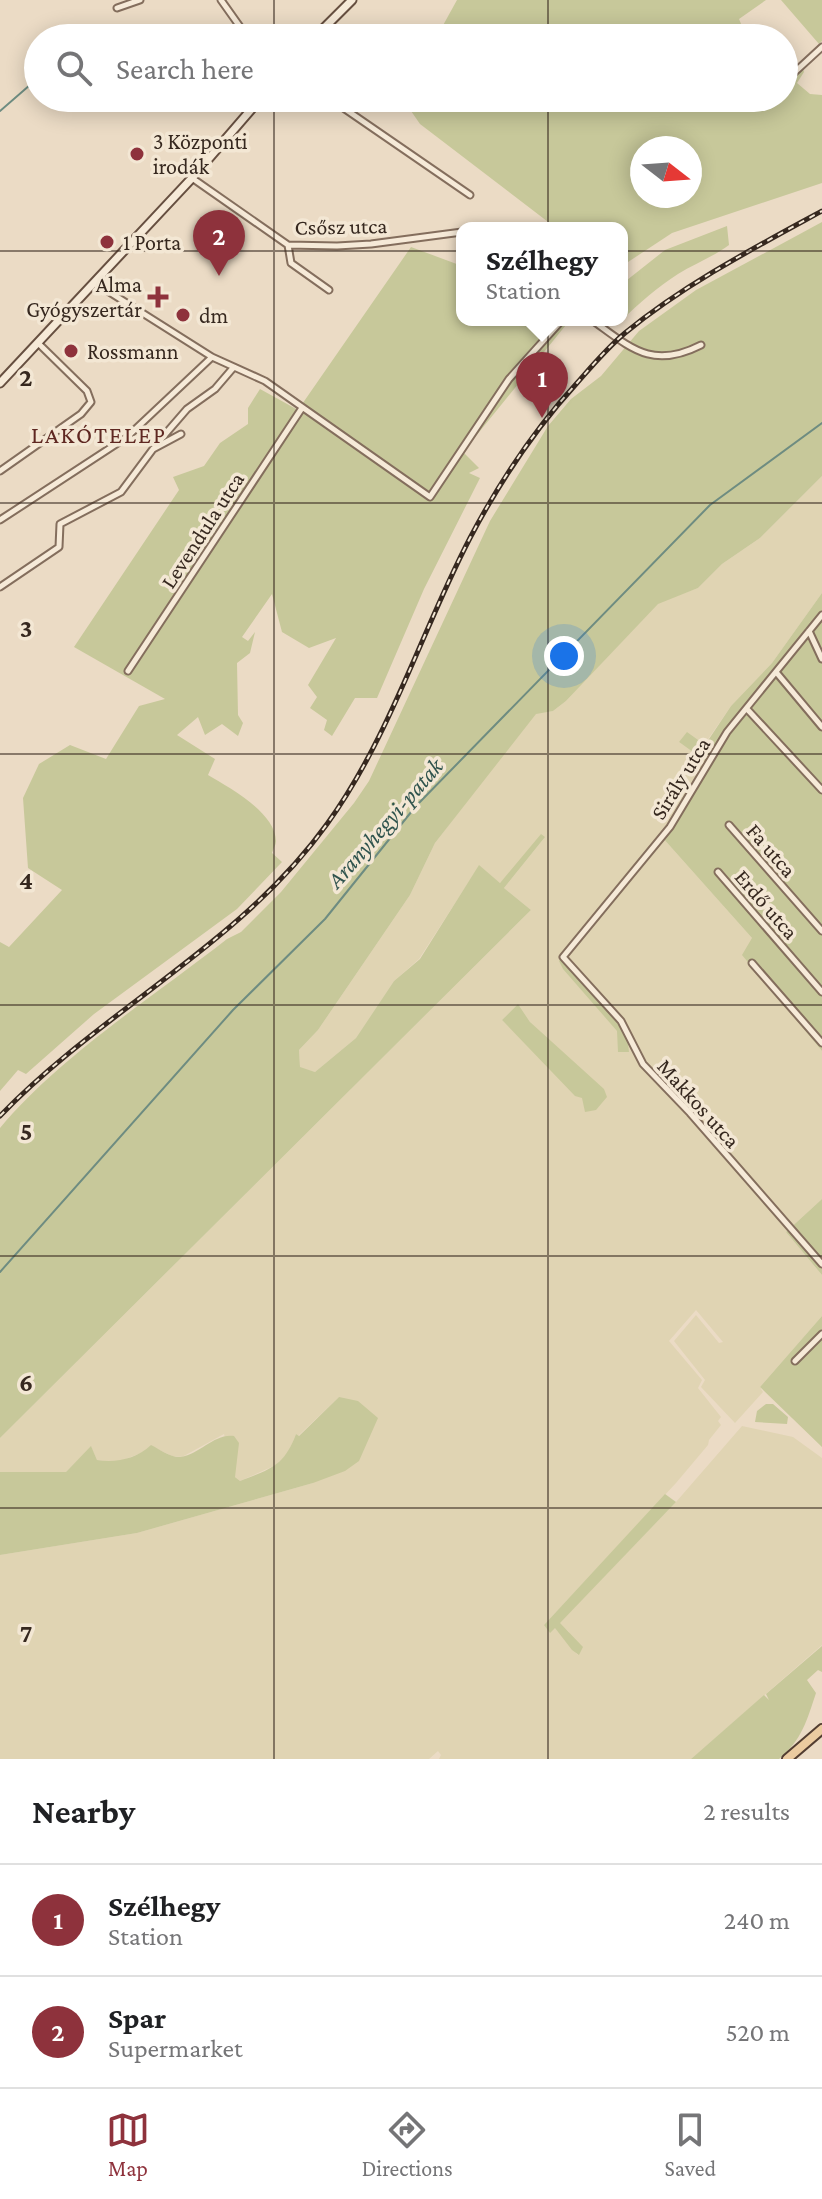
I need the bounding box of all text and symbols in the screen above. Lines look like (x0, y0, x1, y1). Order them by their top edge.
search box (24, 24, 798, 112)
icon: search (52, 46, 96, 90)
text: Search here (116, 52, 254, 85)
place label: 3 Központi irodák (153, 129, 248, 179)
north arrow (630, 136, 702, 208)
marker: 3 Központi irodák (128, 145, 146, 163)
pin: 2 (193, 210, 245, 276)
street label: Csősz utca (294, 213, 388, 240)
popup (456, 222, 628, 326)
place label: 1 Porta (123, 230, 181, 255)
marker: 1 Porta (98, 233, 116, 251)
text: Szélhegy (486, 243, 598, 276)
place label: Alma Gyógyszertár (26, 272, 142, 322)
text: Station (486, 276, 561, 305)
marker: Alma Gyógyszertár (149, 288, 167, 306)
place label: dm (199, 303, 229, 328)
marker: dm (174, 306, 192, 324)
place label: Rossmann (87, 339, 179, 364)
marker: Rossmann (62, 342, 80, 360)
pin: 1 (516, 352, 568, 418)
text: 2 (19, 363, 33, 392)
district label: LAKÓTELEP (31, 421, 167, 448)
street label: Levendula utca (156, 467, 249, 593)
text: 3 (20, 614, 32, 643)
your location (544, 636, 584, 676)
street label: Sirály utca (646, 733, 715, 824)
water label: Aranyhegyi-patak (320, 751, 449, 894)
street label: Fa utca (742, 818, 802, 882)
street label: Erdő utca (730, 864, 804, 944)
text: 4 (19, 866, 33, 895)
street label: Makkos utca (652, 1054, 745, 1153)
text: 5 (20, 1117, 32, 1146)
text: 6 (19, 1368, 33, 1397)
text: 7 (20, 1619, 32, 1648)
text: Nearby (32, 1793, 135, 1830)
text: 2 results (703, 1797, 790, 1826)
text: Szélhegy (108, 1889, 220, 1922)
text: 1 (53, 1906, 63, 1935)
text: 240 m (724, 1906, 790, 1935)
text: Station (108, 1922, 183, 1951)
text: Spar (108, 2001, 166, 2034)
text: 2 (51, 2018, 65, 2047)
text: 520 m (726, 2018, 790, 2047)
text: Supermarket (108, 2034, 243, 2063)
tab: Map (106, 2108, 150, 2181)
tab: Directions (362, 2108, 453, 2181)
tab: Saved (665, 2108, 716, 2181)

